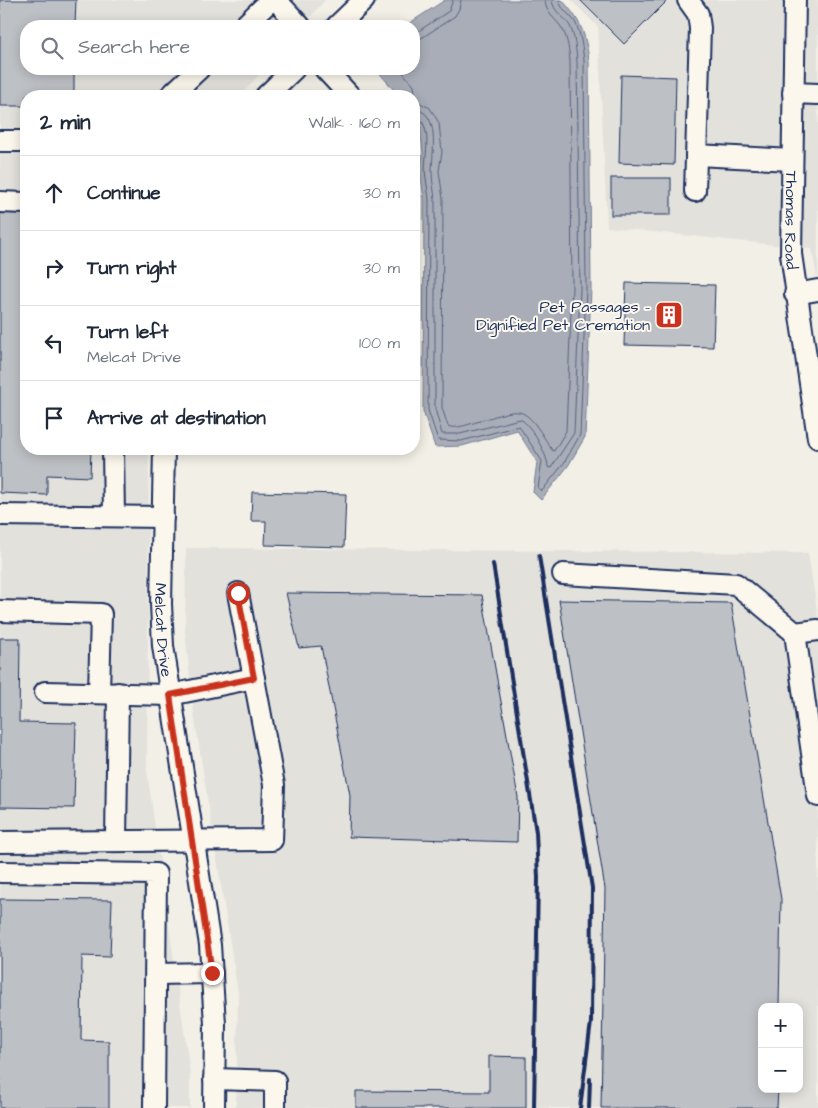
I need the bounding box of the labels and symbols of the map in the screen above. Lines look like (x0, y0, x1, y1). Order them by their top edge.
street label: Thomas Road (779, 170, 803, 271)
place label: Pet Passages - Dignified Pet Cremation (476, 296, 650, 337)
building icon: Pet Passages - Dignified Pet Cremation (654, 300, 684, 330)
route start (227, 582, 250, 605)
street label: Melcat Drive (149, 583, 178, 679)
route end (201, 962, 224, 985)

